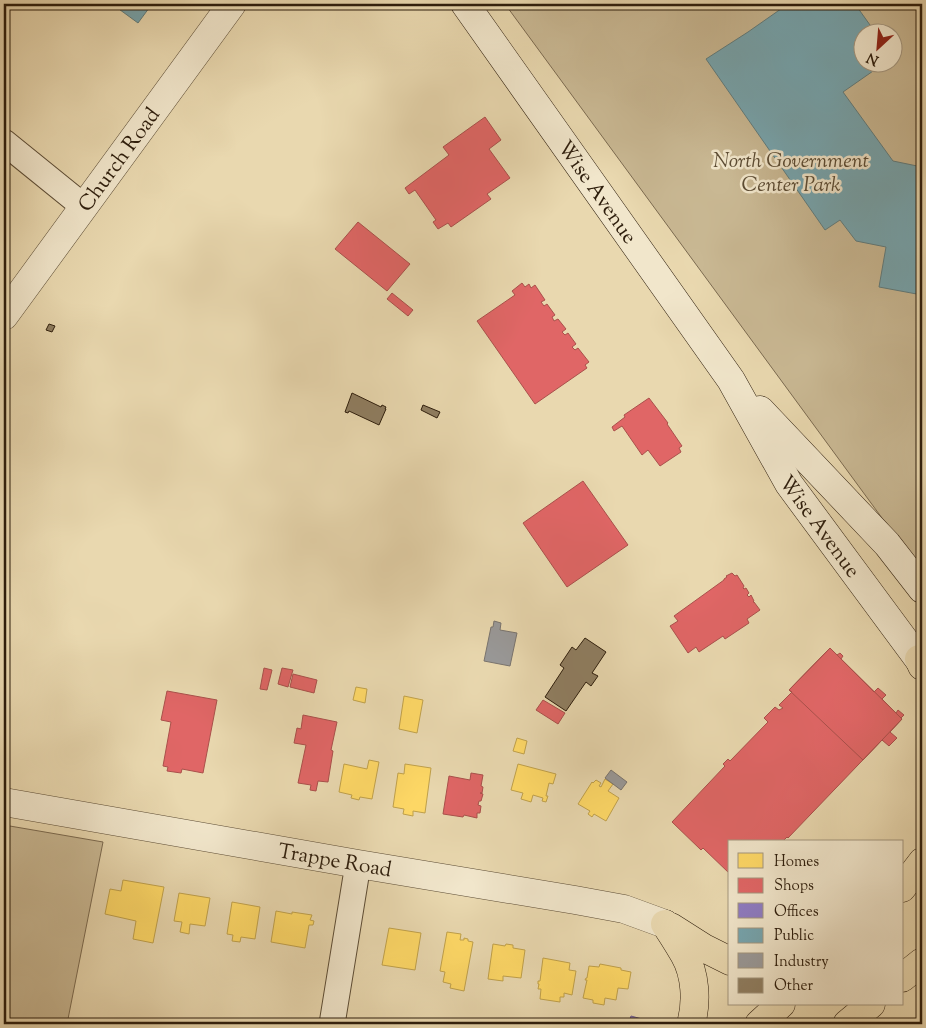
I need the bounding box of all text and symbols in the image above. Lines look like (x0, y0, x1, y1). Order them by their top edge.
north arrow (854, 22, 904, 72)
text: N (864, 46, 883, 69)
street label: Church Road (72, 102, 168, 219)
street label: Wise Avenue (549, 135, 643, 251)
park label: North Government Center Park (713, 147, 869, 201)
street label: Wise Avenue (771, 470, 866, 585)
street label: Trappe Road (275, 837, 394, 886)
legend (728, 840, 904, 1006)
text: Homes (774, 852, 819, 873)
text: Shops (774, 876, 814, 897)
text: Offices (774, 902, 819, 923)
text: Public (774, 926, 814, 947)
text: Industry (774, 952, 829, 973)
text: Other (774, 976, 814, 997)

